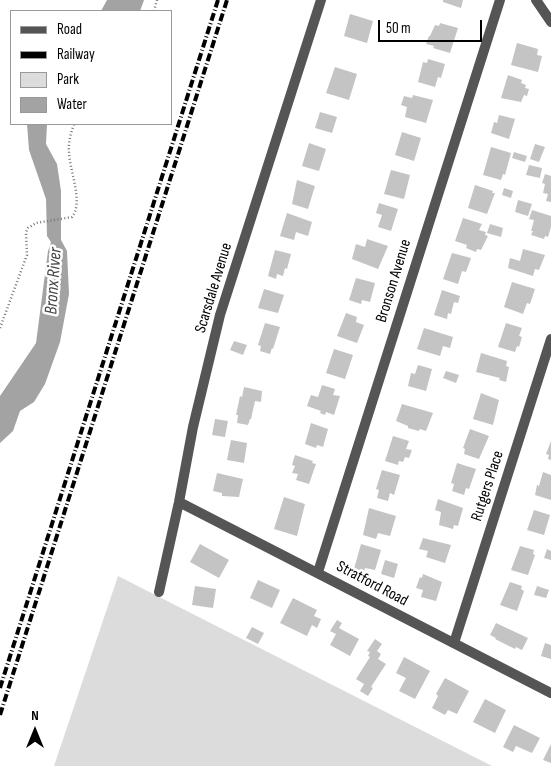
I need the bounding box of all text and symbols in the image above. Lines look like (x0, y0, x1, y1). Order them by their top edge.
legend (10, 10, 172, 125)
scale bar (381, 10, 485, 42)
text: 50 m (386, 19, 411, 38)
text: Road (57, 20, 82, 39)
text: Railway (57, 45, 95, 64)
text: Park (57, 70, 79, 89)
text: Water (57, 95, 87, 114)
street label: Bronson Avenue (372, 237, 416, 325)
street label: Scarsdale Avenue (191, 241, 237, 335)
water label: Bronx River (41, 247, 67, 315)
street label: Rutgers Place (468, 448, 508, 524)
street label: Stratford Road (333, 557, 411, 611)
north arrow (10, 706, 60, 756)
text: N (31, 707, 39, 724)

